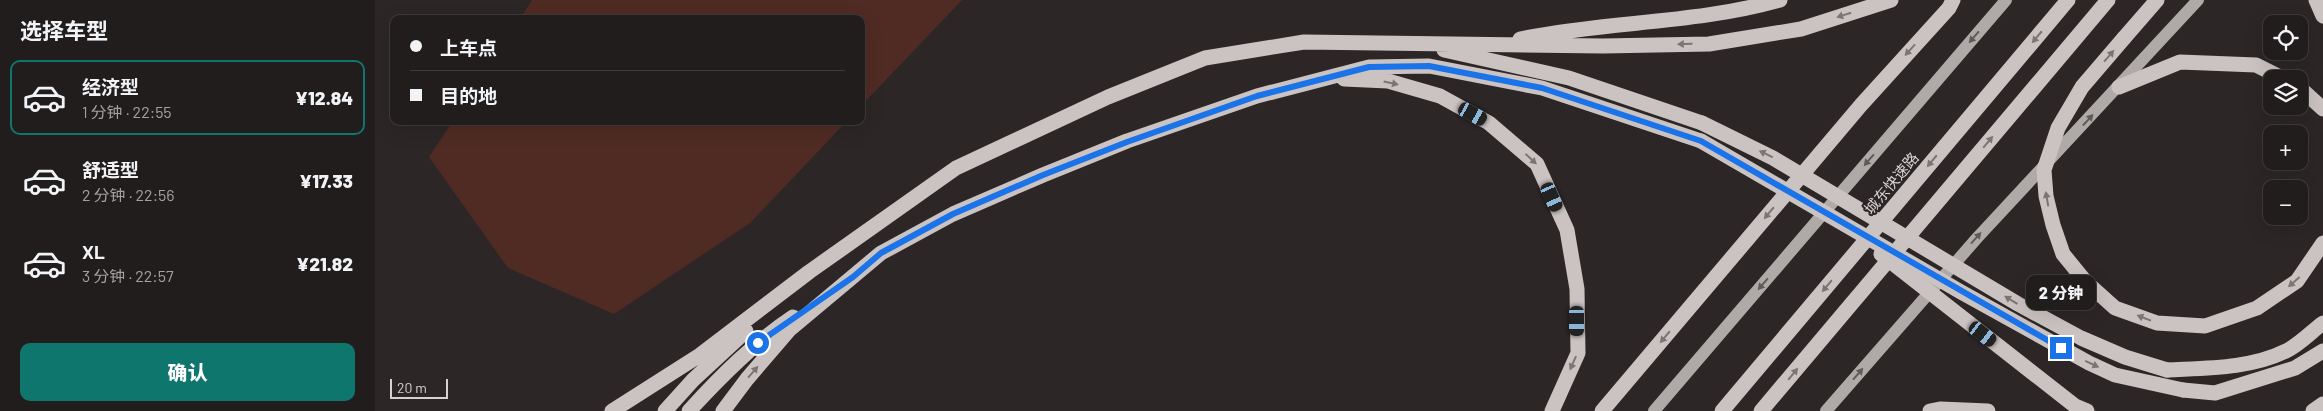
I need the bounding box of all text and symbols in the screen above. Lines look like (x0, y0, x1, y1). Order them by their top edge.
one-way arrow (1837, 11, 1852, 19)
map controls (2263, 15, 2308, 225)
button: locate (2263, 15, 2308, 60)
text: 选择车型 (20, 17, 108, 43)
one-way arrow (1969, 30, 1980, 43)
one-way arrow (2031, 31, 2043, 43)
text: 上车点 (440, 36, 497, 59)
one-way arrow (1677, 40, 1693, 48)
one-way arrow (1904, 44, 1916, 56)
one-way arrow (2103, 49, 2114, 62)
button: layers (2263, 70, 2308, 115)
icon: car (22, 75, 67, 120)
text: 经济型 (82, 75, 139, 98)
one-way arrow (1383, 79, 1399, 87)
text: 目的地 (440, 84, 497, 107)
text: ¥12.84 (295, 86, 353, 109)
car (1456, 100, 1489, 128)
text: 1 分钟 · 22:55 (82, 102, 172, 121)
one-way arrow (2082, 114, 2094, 126)
button: + (2263, 125, 2308, 170)
one-way arrow (1982, 136, 1993, 149)
street label: 城东快速路 (1860, 148, 1922, 218)
one-way arrow (1759, 150, 1773, 158)
one-way arrow (1525, 153, 1537, 165)
one-way arrow (1863, 154, 1874, 167)
one-way arrow (1926, 155, 1938, 167)
icon: car (22, 158, 67, 203)
text: 舒适型 (82, 158, 139, 181)
text: ¥17.33 (299, 169, 353, 192)
car (1539, 180, 1564, 214)
button: − (2263, 180, 2308, 225)
text: 2 分钟 · 22:56 (82, 185, 175, 204)
one-way arrow (2043, 191, 2051, 207)
one-way arrow (1764, 206, 1775, 219)
one-way arrow (1971, 232, 1982, 245)
text: XL (82, 240, 105, 263)
icon: car (22, 241, 67, 286)
text: ¥21.82 (296, 252, 353, 275)
text: 3 分钟 · 22:57 (82, 266, 174, 285)
callout: 2 分钟 (2026, 276, 2096, 310)
one-way arrow (2288, 276, 2300, 288)
one-way arrow (1757, 277, 1769, 289)
one-way arrow (1822, 279, 1833, 292)
text: 2 分钟 (2039, 283, 2083, 302)
one-way arrow (2005, 295, 2018, 304)
car (1569, 306, 1584, 336)
one-way arrow (2137, 314, 2151, 322)
car (1966, 319, 1999, 349)
one-way arrow (1659, 330, 1670, 343)
route start (747, 332, 769, 354)
route end (2050, 337, 2072, 359)
button: 确认 (20, 343, 355, 401)
one-way arrow (1569, 356, 1577, 370)
one-way arrow (2085, 360, 2100, 369)
one-way arrow (747, 366, 758, 378)
one-way arrow (1787, 368, 1799, 380)
one-way arrow (1853, 368, 1864, 381)
scale bar (390, 376, 447, 399)
text: 20 m (397, 379, 427, 396)

